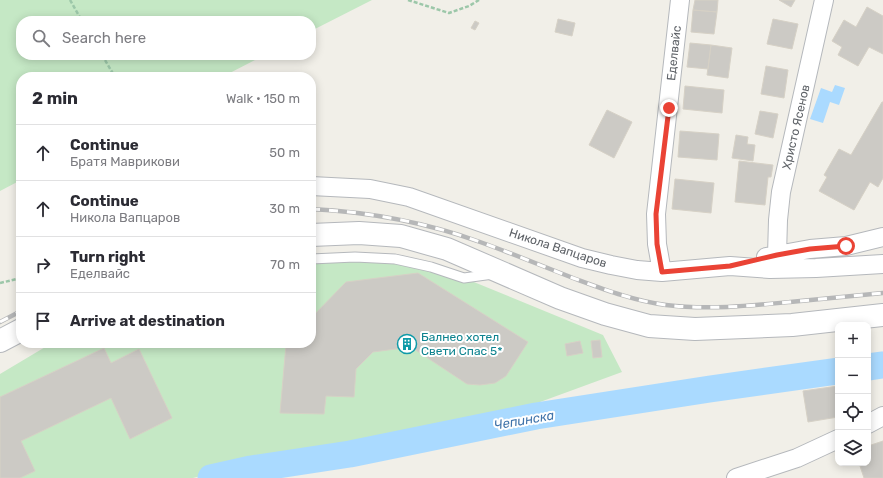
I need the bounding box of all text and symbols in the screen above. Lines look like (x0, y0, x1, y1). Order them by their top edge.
search box (16, 16, 316, 60)
street label: Еделвайс (664, 24, 684, 81)
icon: search (30, 27, 52, 49)
text: Search here (62, 29, 146, 47)
street label: Христо Ясенов (779, 83, 813, 171)
text: 2 min (32, 88, 78, 108)
text: Walk · 150 m (226, 91, 300, 106)
route end (660, 99, 678, 117)
text: Continue (70, 136, 139, 154)
icon: ahead (32, 142, 54, 164)
text: 50 m (269, 145, 300, 160)
text: Братя Маврикови (70, 154, 180, 169)
text: Continue (70, 192, 139, 210)
icon: ahead (32, 198, 54, 220)
text: 30 m (269, 201, 300, 216)
text: Никола Вапцаров (70, 210, 180, 225)
street label: Никола Вапцаров (507, 226, 609, 270)
route start (837, 237, 855, 255)
text: Turn right (70, 248, 145, 266)
icon: right (32, 254, 54, 276)
text: 70 m (270, 257, 300, 272)
text: Еделвайс (70, 266, 130, 281)
icon: arrive (32, 310, 54, 332)
text: Arrive at destination (70, 312, 225, 330)
map controls (835, 322, 871, 466)
button: + (835, 322, 871, 358)
place label: Балнео хотел Свети Спас 5* (421, 330, 503, 358)
building icon: Балнео хотел Свети Спас 5* (396, 333, 418, 355)
button: − (835, 358, 871, 394)
button: locate (835, 394, 871, 430)
water label: Чепинска (493, 407, 556, 433)
button: layers (835, 430, 871, 466)

